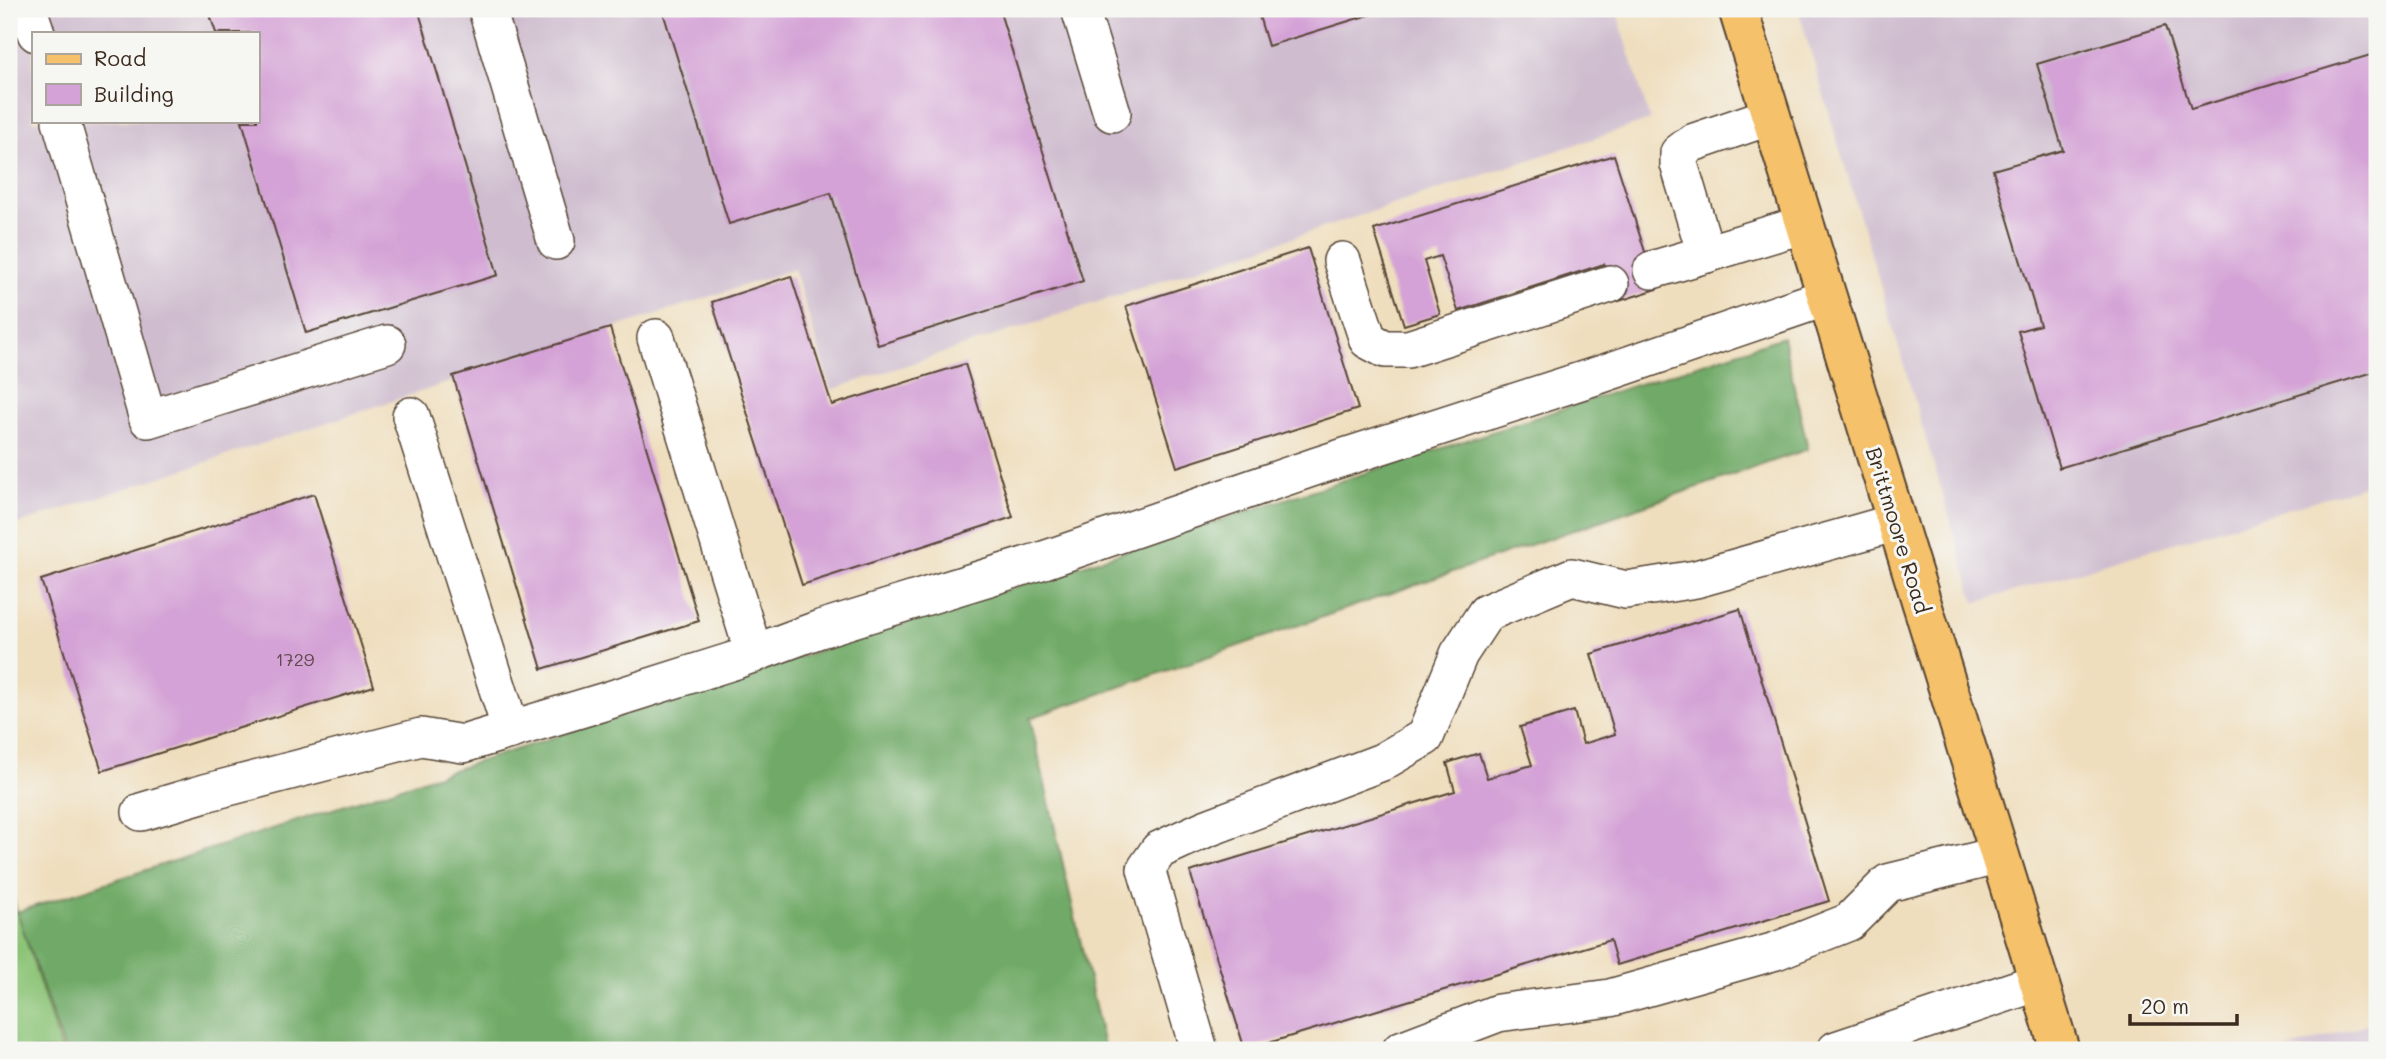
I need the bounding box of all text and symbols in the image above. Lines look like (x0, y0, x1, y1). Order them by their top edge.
legend (32, 32, 259, 122)
text: Road (94, 44, 146, 71)
text: Building (94, 80, 174, 107)
street label: Brittmoore Road (1861, 443, 1937, 617)
house number: 1729 (276, 647, 315, 671)
scale bar (2130, 982, 2237, 1026)
text: 20 m (2141, 992, 2189, 1019)

